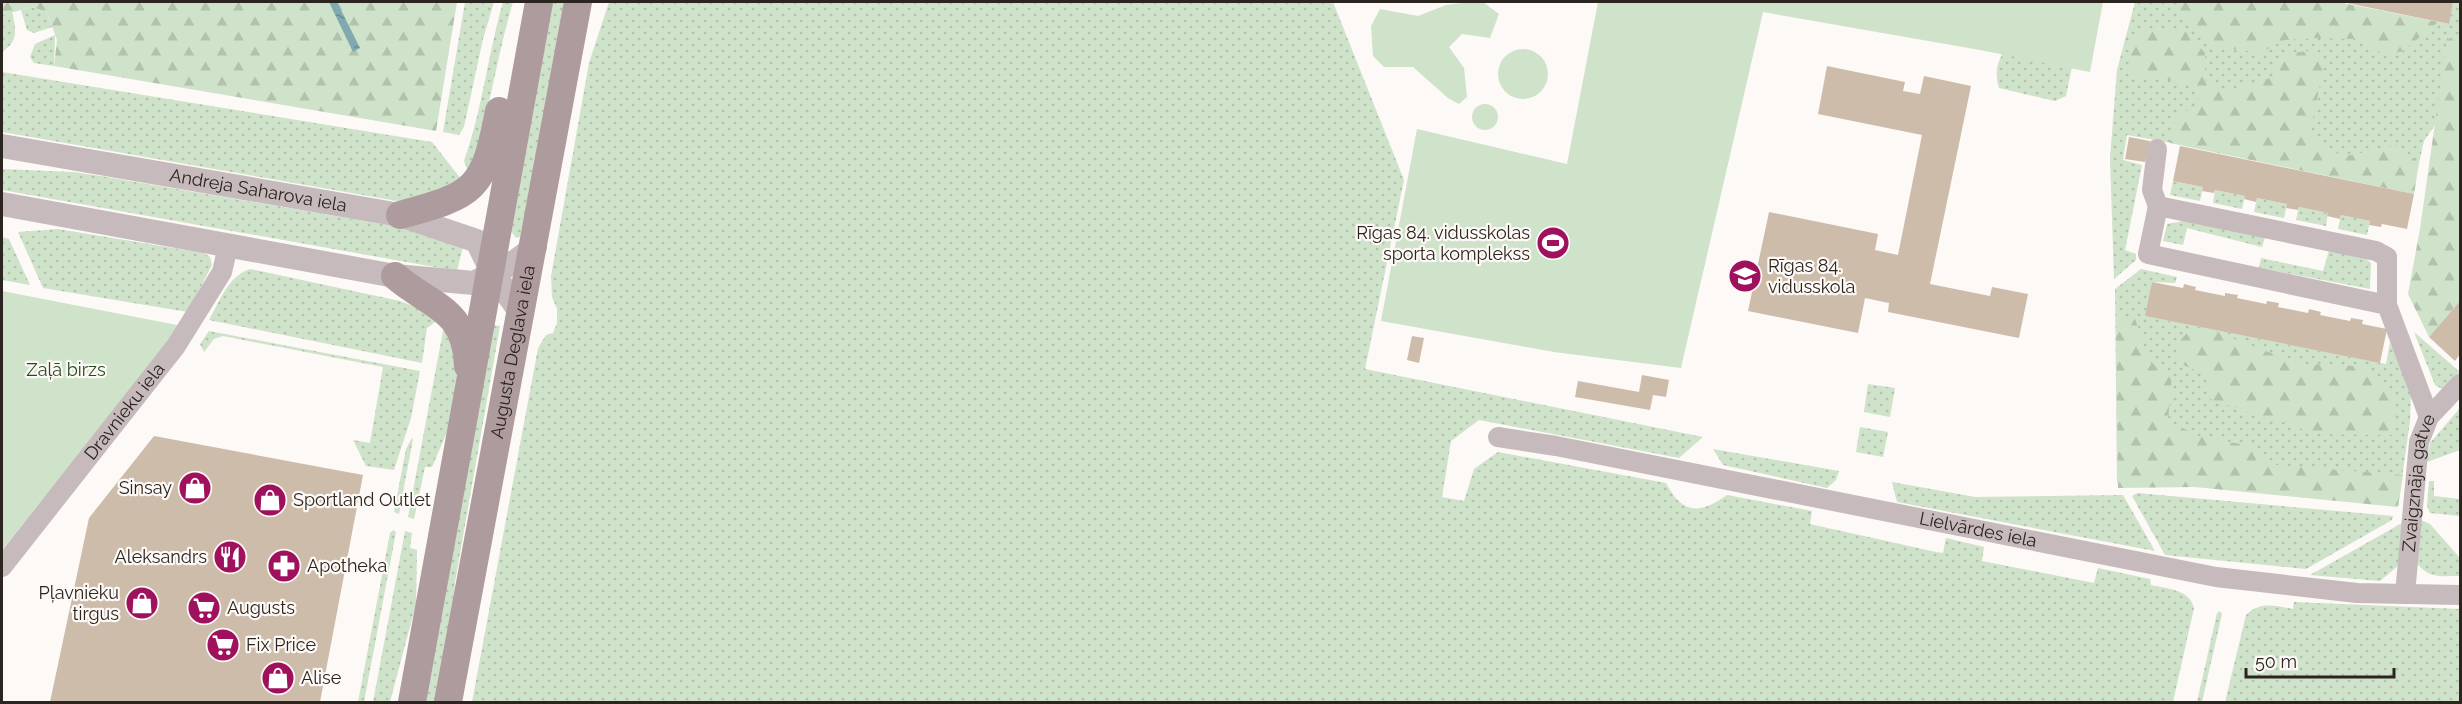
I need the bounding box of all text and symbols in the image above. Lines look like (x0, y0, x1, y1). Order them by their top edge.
street label: Andreja Saharova iela (168, 164, 348, 216)
place label: Rīgas 84. vidusskolas sporta komplekss (1356, 222, 1530, 264)
sports icon: Rīgas 84. vidusskolas sporta komplekss (1535, 225, 1571, 261)
place label: Rīgas 84. vidusskola (1768, 255, 1855, 297)
school or university icon: Rīgas 84. vidusskola (1727, 258, 1763, 294)
street label: Augusta Deglava iela (486, 264, 539, 440)
park label: Zaļā birzs (26, 359, 106, 380)
street label: Dravnieku iela (80, 359, 169, 464)
street label: Zvaigznāja gatve (2398, 410, 2439, 553)
shop icon: Sinsay (177, 470, 213, 506)
place label: Sinsay (119, 477, 172, 498)
shop icon: Sportland Outlet (252, 482, 288, 518)
place label: Sportland Outlet (293, 489, 431, 510)
street label: Lielvārdes iela (1918, 507, 2039, 551)
restaurant icon: Aleksandrs (212, 539, 248, 575)
place label: Aleksandrs (115, 546, 207, 567)
pharmacy icon: Apotheka (266, 548, 302, 584)
place label: Apotheka (307, 555, 387, 576)
place label: Pļavnieku tirgus (39, 582, 119, 624)
shop icon: Pļavnieku tirgus (124, 585, 160, 621)
supermarket icon: Augusts (186, 590, 222, 626)
place label: Augusts (227, 597, 295, 618)
supermarket icon: Fix Price (205, 627, 241, 663)
place label: Fix Price (246, 634, 316, 655)
scale bar (2246, 641, 2394, 679)
text: 50 m (2255, 651, 2297, 672)
shop icon: Alise (260, 660, 296, 696)
place label: Alise (301, 667, 342, 688)

